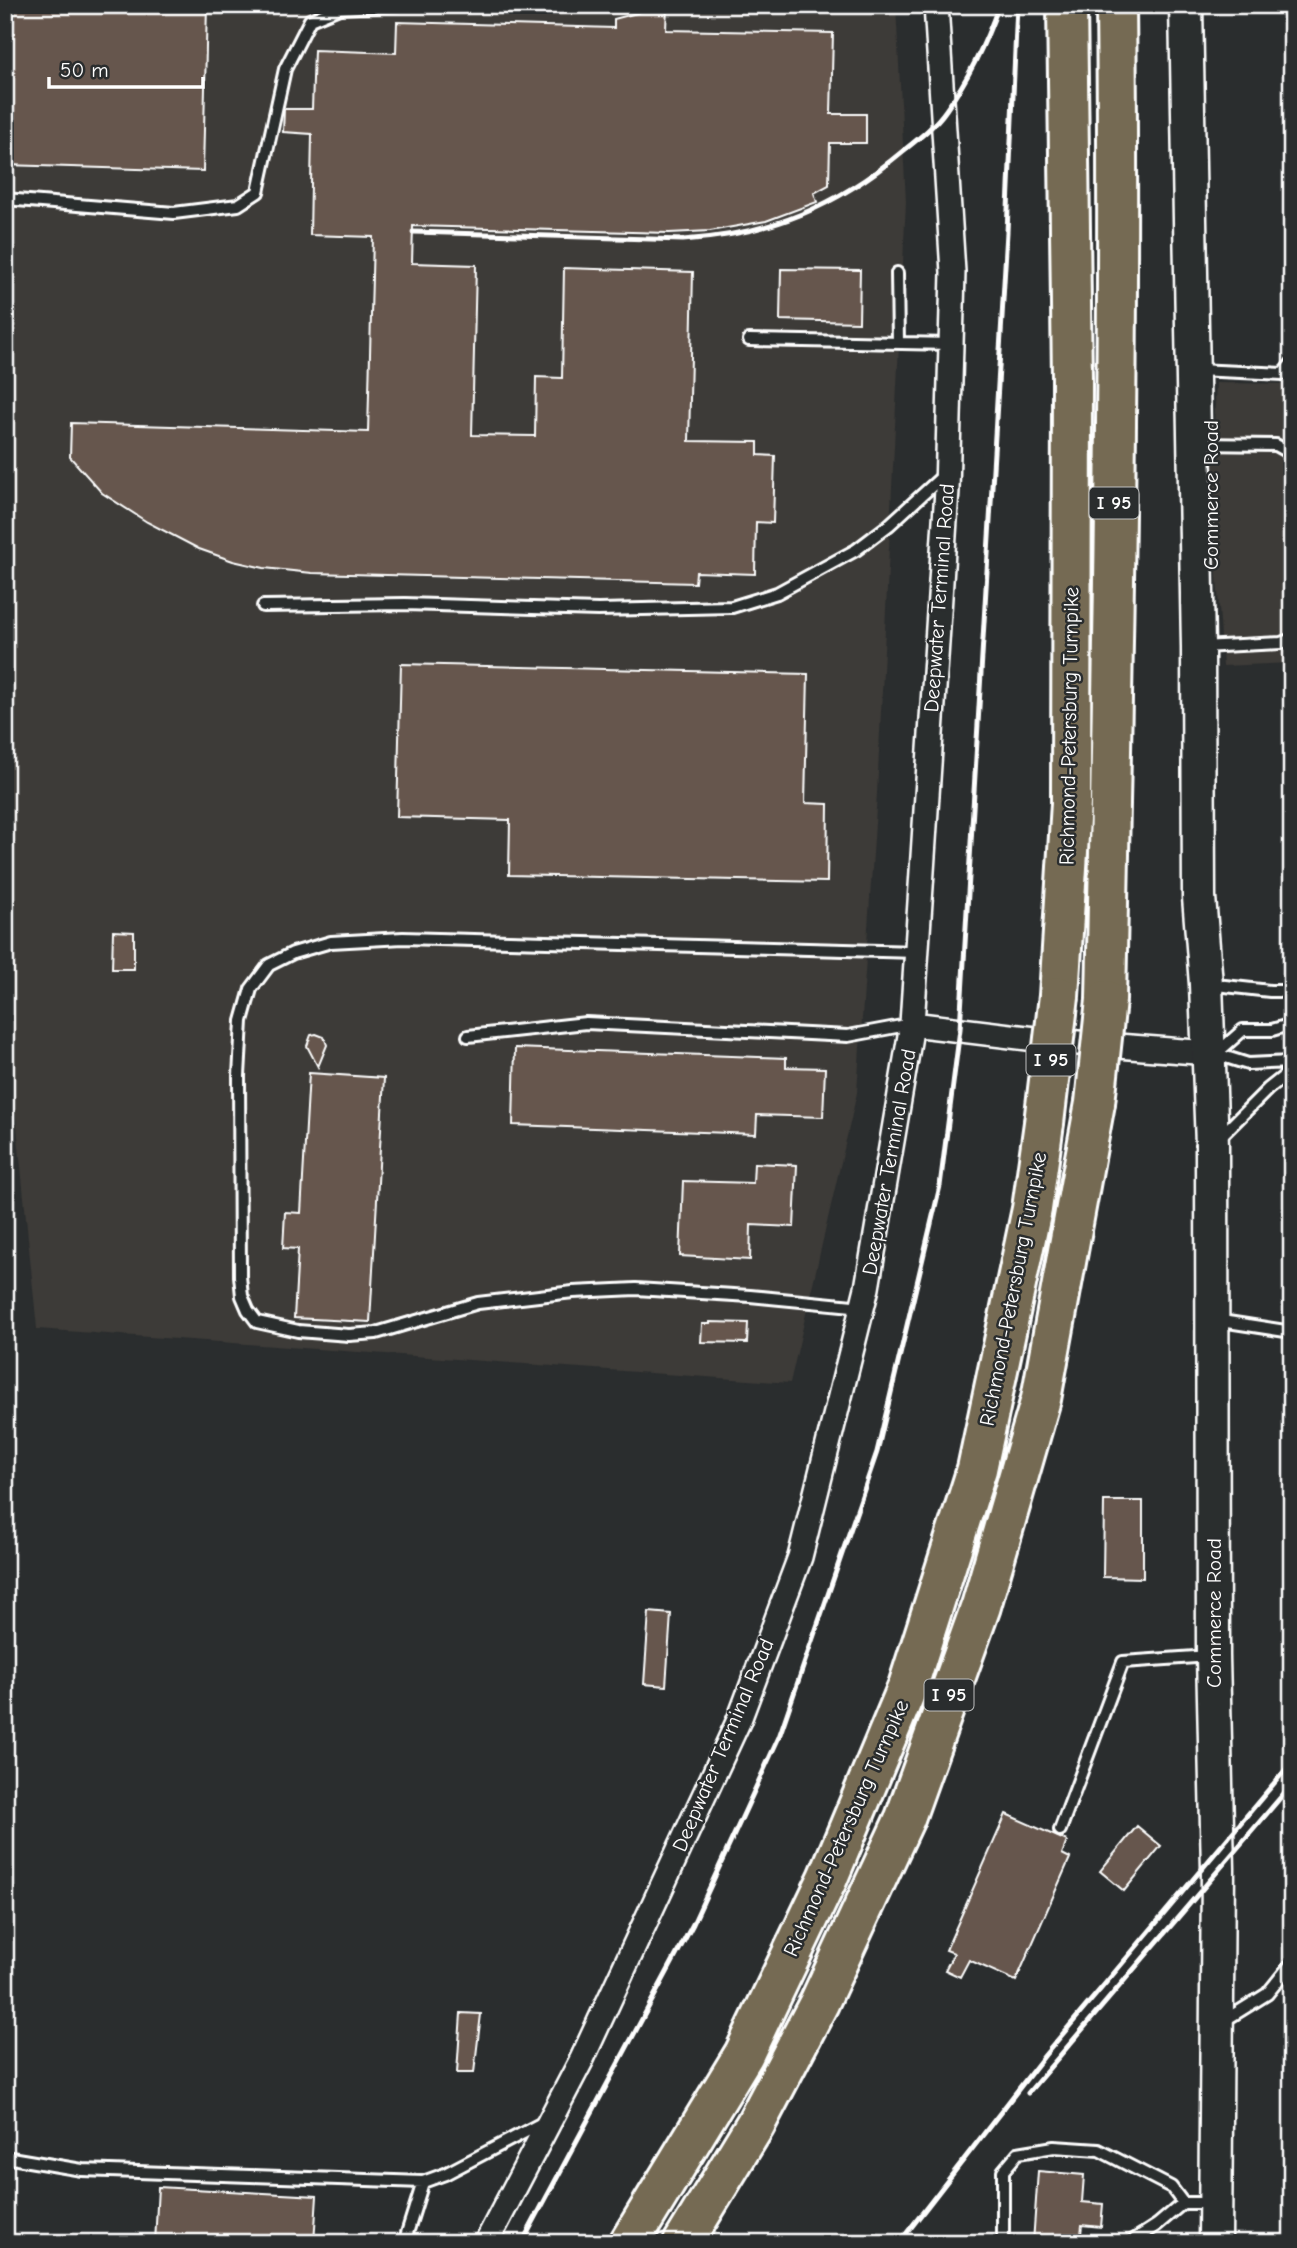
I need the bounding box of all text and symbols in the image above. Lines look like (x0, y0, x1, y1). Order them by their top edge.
scale bar (49, 46, 203, 90)
text: 50 m (60, 58, 109, 82)
street label: Commerce Road (1199, 420, 1223, 570)
street label: Deepwater Terminal Road (919, 483, 959, 713)
road number: I 95 (1090, 488, 1138, 518)
street label: Richmond-Petersburg Turnpike (1055, 587, 1083, 865)
road number: I 95 (1026, 1044, 1076, 1076)
street label: Deepwater Terminal Road (857, 1047, 921, 1277)
street label: Richmond-Petersburg Turnpike (975, 1150, 1051, 1428)
street label: Commerce Road (1202, 1538, 1226, 1688)
street label: Deepwater Terminal Road (667, 1635, 779, 1855)
road number: I 95 (925, 1680, 974, 1710)
street label: Richmond-Petersburg Turnpike (778, 1696, 914, 1960)

